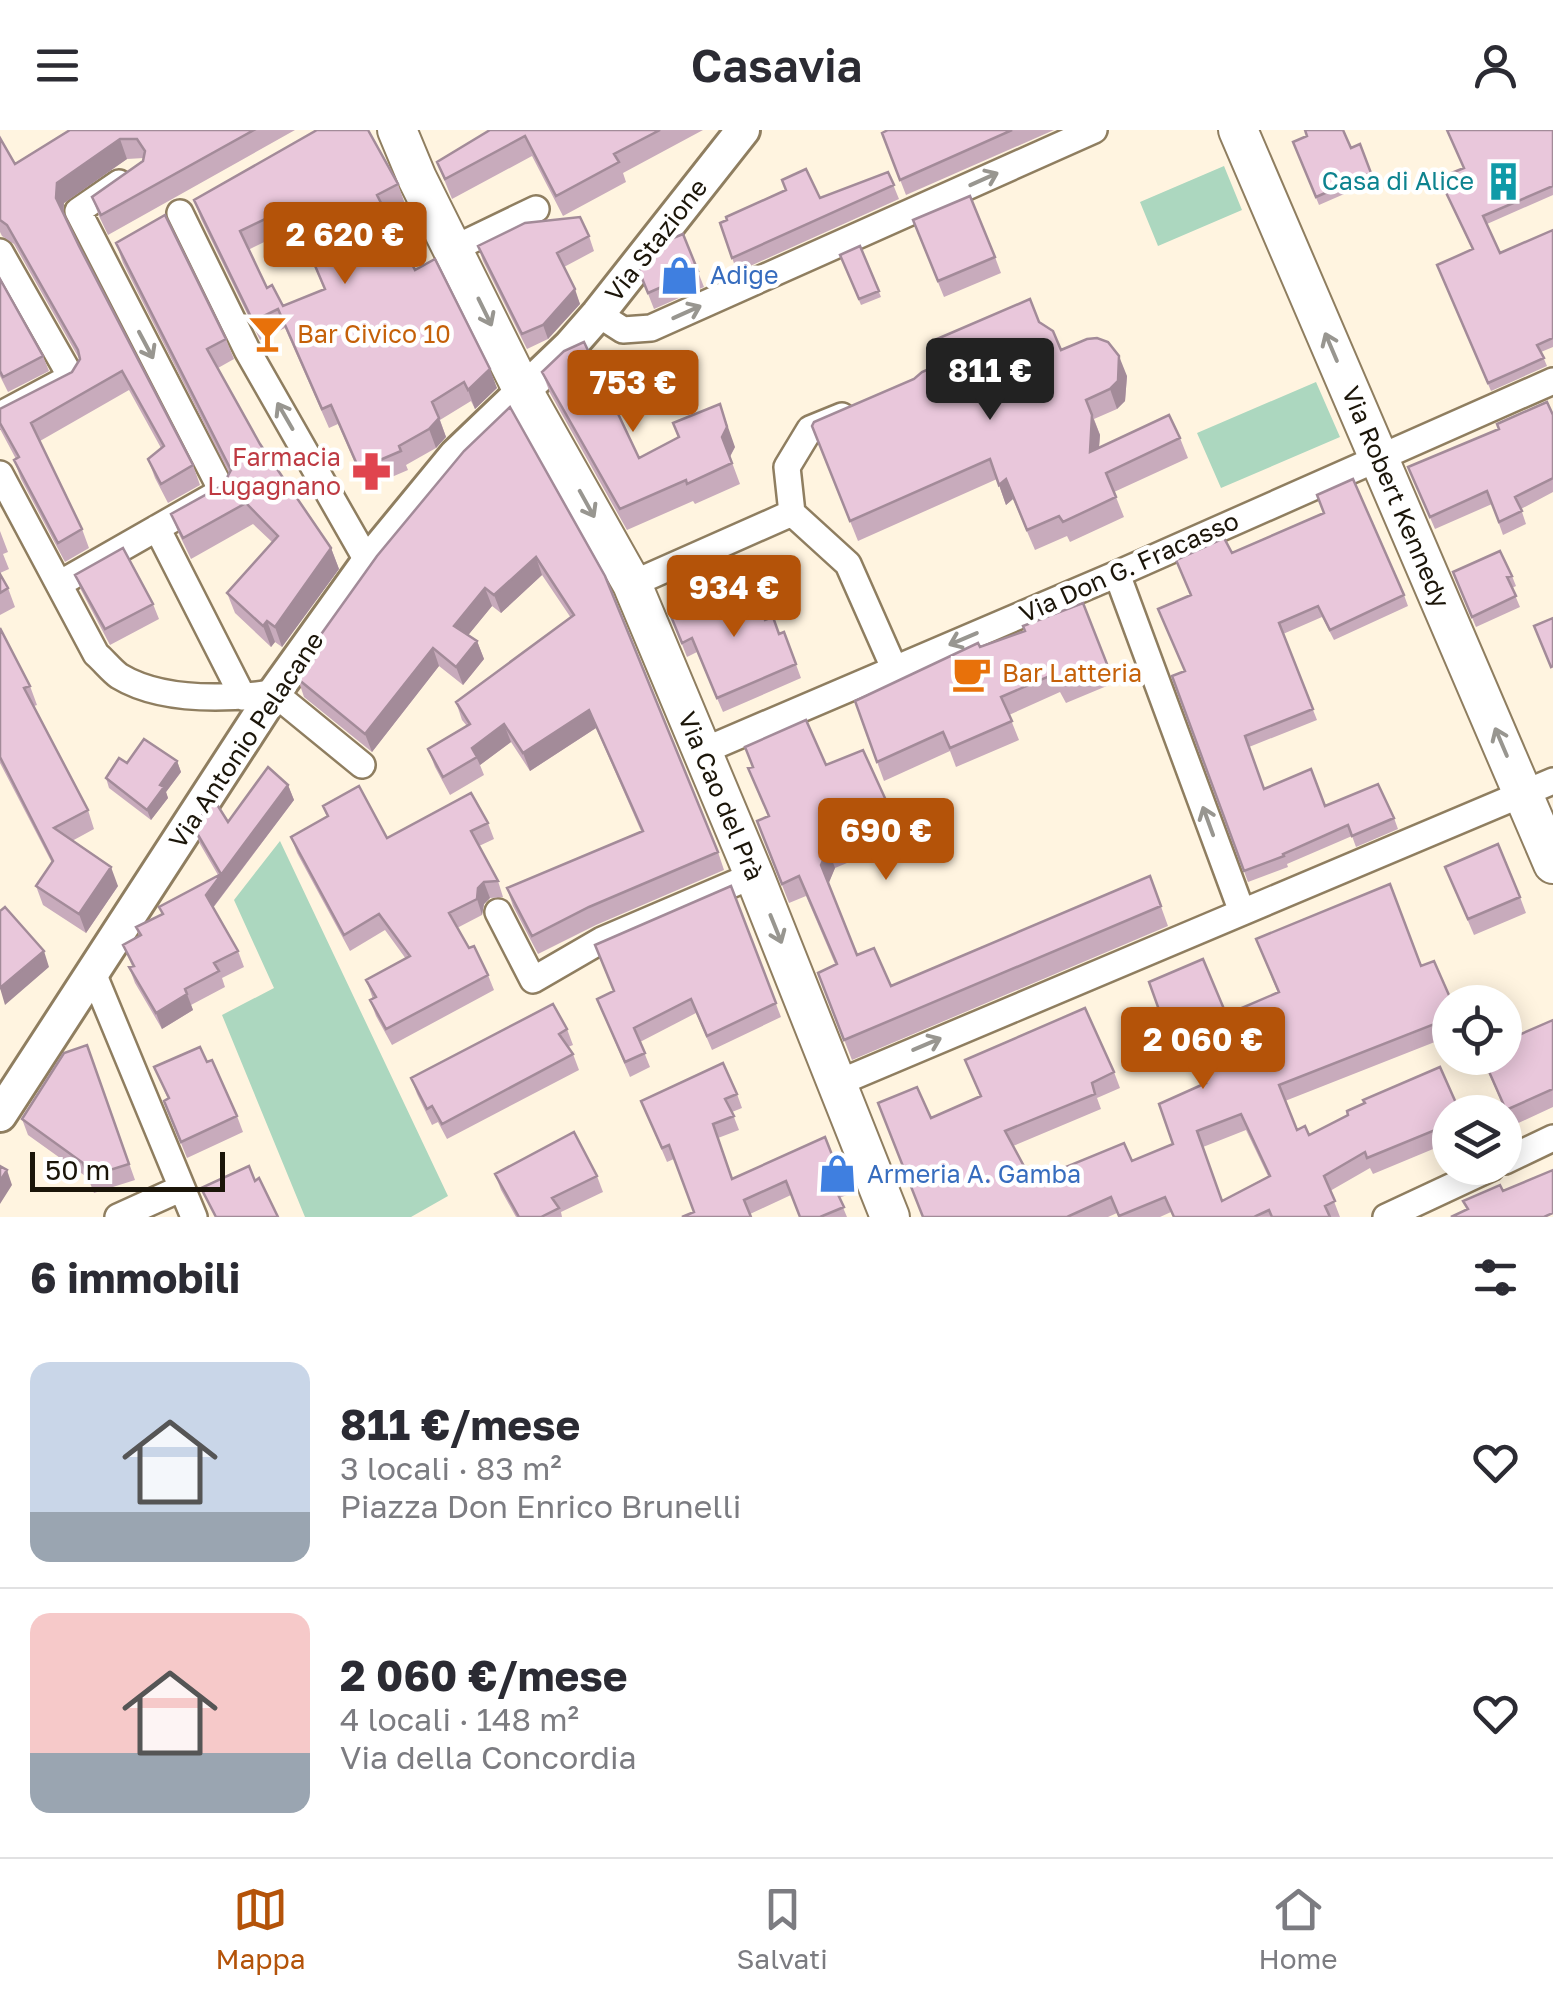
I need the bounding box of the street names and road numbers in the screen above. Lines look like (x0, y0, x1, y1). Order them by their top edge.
street label: Via Stazione (598, 172, 713, 307)
street label: Via Robert Kennedy (1336, 381, 1457, 612)
street label: Via Don G. Fracasso (1014, 504, 1243, 629)
street label: Via Antonio Pelacane (162, 626, 330, 854)
street label: Via Cao del Prà (672, 707, 771, 885)

